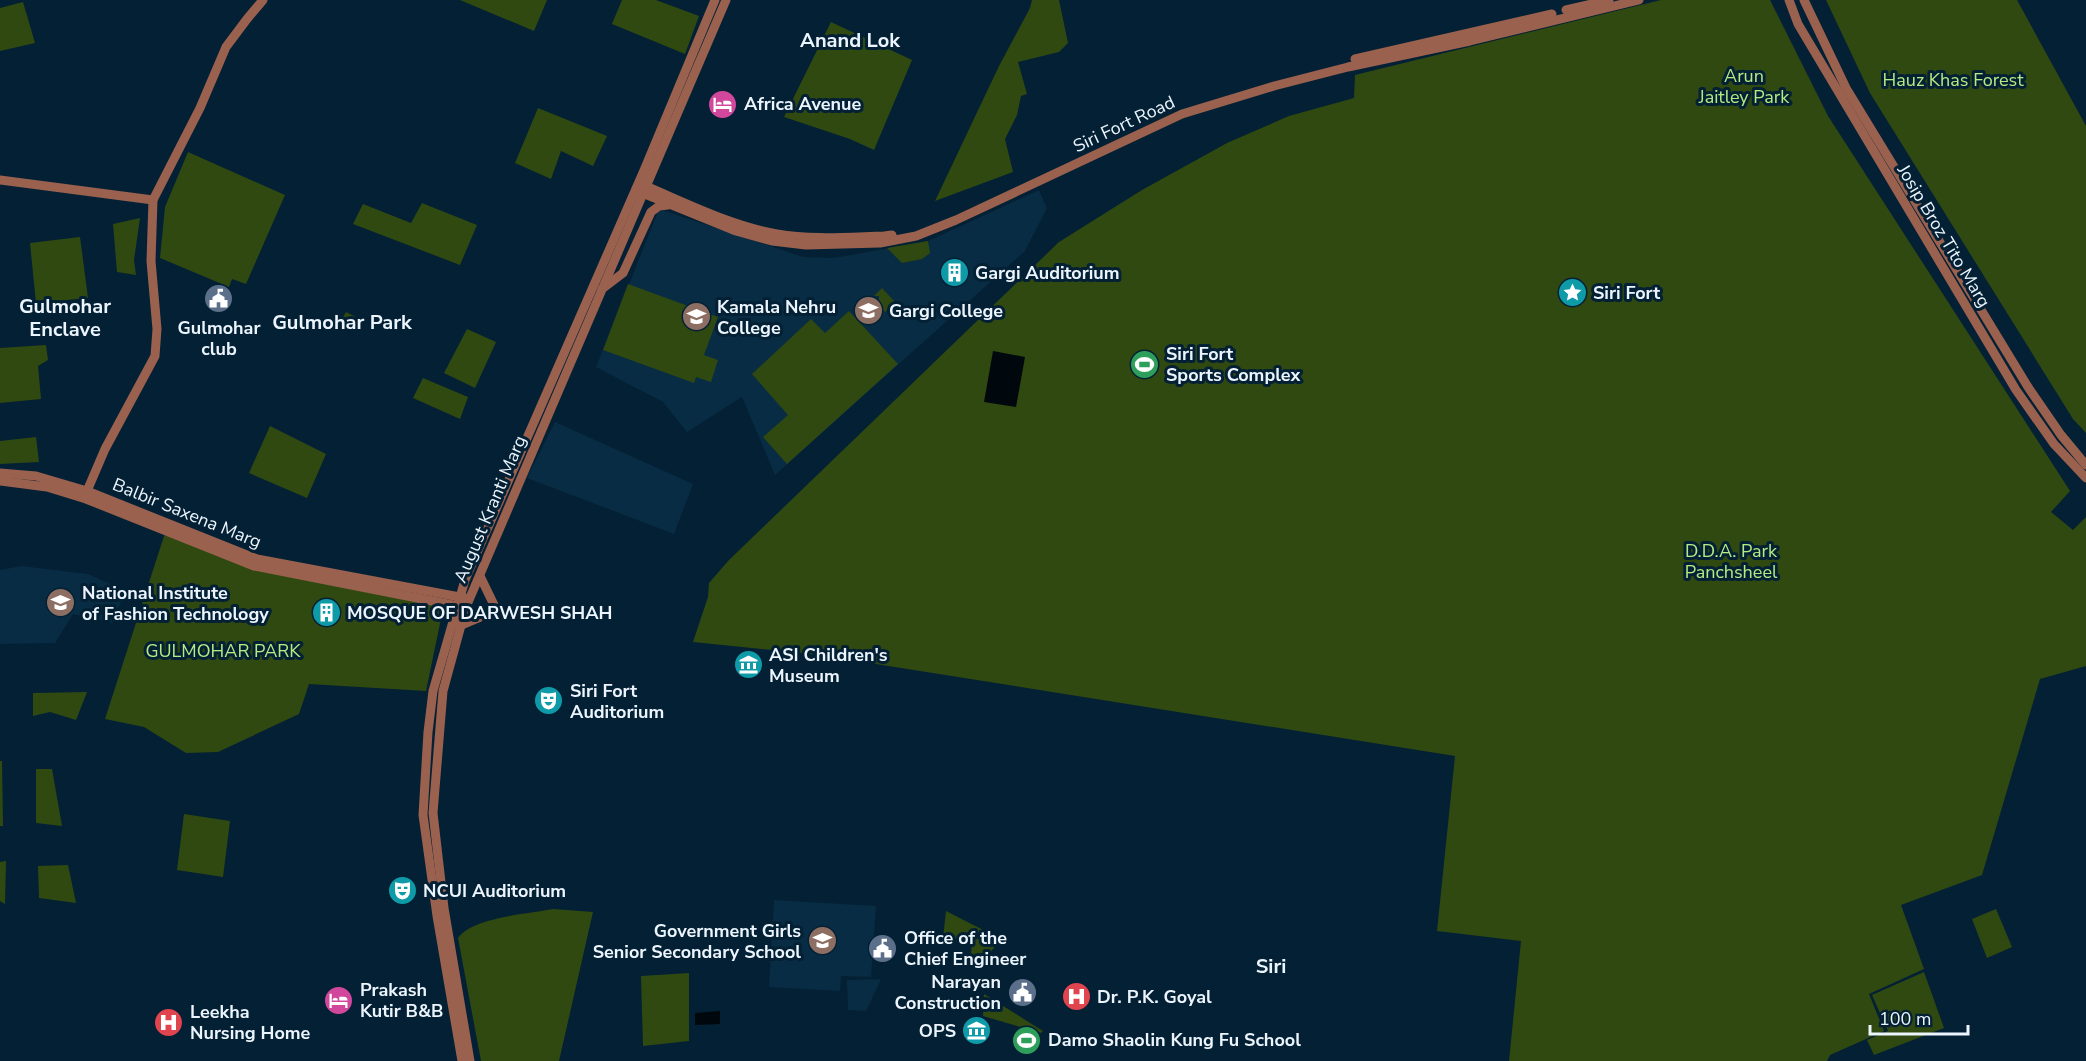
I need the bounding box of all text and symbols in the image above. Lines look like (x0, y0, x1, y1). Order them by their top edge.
district label: Anand Lok (800, 27, 901, 54)
park label: Arun Jaitley Park (1698, 64, 1790, 109)
park label: Hauz Khas Forest (1883, 68, 2024, 92)
hotel icon: Africa Avenue (707, 88, 739, 120)
street label: Siri Fort Road (1069, 90, 1179, 158)
place label: Africa Avenue (744, 92, 861, 116)
street label: Josip Broz Tito Marg (1891, 159, 1996, 312)
building icon: Gargi Auditorium (938, 257, 970, 289)
place label: Gargi Auditorium (975, 261, 1120, 285)
place icon: Siri Fort (1556, 277, 1588, 309)
place label: Siri Fort (1593, 281, 1660, 305)
public building icon: Gulmohar club (203, 283, 235, 315)
district label: Gulmohar Enclave (19, 293, 111, 343)
place label: Kamala Nehru College (717, 295, 836, 340)
school or university icon: Gargi College (852, 295, 884, 327)
place label: Gargi College (889, 299, 1003, 323)
school or university icon: Kamala Nehru College (680, 301, 712, 333)
district label: Gulmohar Park (272, 309, 413, 336)
place label: Gulmohar club (178, 316, 261, 361)
place label: Siri Fort Sports Complex (1166, 342, 1301, 387)
sports icon: Siri Fort Sports Complex (1129, 348, 1161, 380)
street label: August Kranti Marg (448, 432, 532, 586)
street label: Balbir Saxena Marg (109, 472, 265, 554)
park label: D.D.A. Park Panchsheel (1685, 539, 1778, 584)
place label: National Institute of Fashion Technology (82, 581, 269, 626)
school or university icon: National Institute of Fashion Technology (45, 587, 77, 619)
building icon: MOSQUE OF DARWESH SHAH (310, 597, 342, 629)
place label: MOSQUE OF DARWESH SHAH (347, 601, 613, 625)
park label: GULMOHAR PARK (145, 639, 301, 663)
place label: ASI Children's Museum (769, 643, 888, 688)
museum icon: ASI Children's Museum (732, 649, 764, 681)
place label: Siri Fort Auditorium (570, 679, 664, 724)
theatre icon: Siri Fort Auditorium (533, 685, 565, 717)
theatre icon: NCUI Auditorium (386, 875, 418, 907)
place label: NCUI Auditorium (423, 879, 566, 903)
place label: Government Girls Senior Secondary School (593, 919, 801, 964)
school or university icon: Government Girls Senior Secondary School (806, 925, 838, 957)
place label: Office of the Chief Engineer (904, 926, 1026, 971)
public building icon: Office of the Chief Engineer (867, 932, 899, 964)
district label: Siri (1256, 953, 1286, 980)
place label: Narayan Construction (894, 970, 1001, 1015)
public building icon: Narayan Construction (1006, 976, 1038, 1008)
place label: Prakash Kutir B&B (360, 978, 443, 1023)
hospital icon: Dr. P.K. Goyal (1060, 981, 1092, 1013)
hotel icon: Prakash Kutir B&B (323, 984, 355, 1016)
place label: Dr. P.K. Goyal (1097, 985, 1212, 1009)
scale bar (1870, 998, 1968, 1036)
place label: Leekha Nursing Home (190, 1000, 311, 1045)
hospital icon: Leekha Nursing Home (153, 1006, 185, 1038)
text: 100 m (1879, 1007, 1931, 1031)
museum icon: OPS (961, 1015, 993, 1047)
place label: OPS (919, 1019, 956, 1043)
sports icon: Damo Shaolin Kung Fu School (1011, 1024, 1043, 1056)
place label: Damo Shaolin Kung Fu School (1048, 1028, 1301, 1052)

